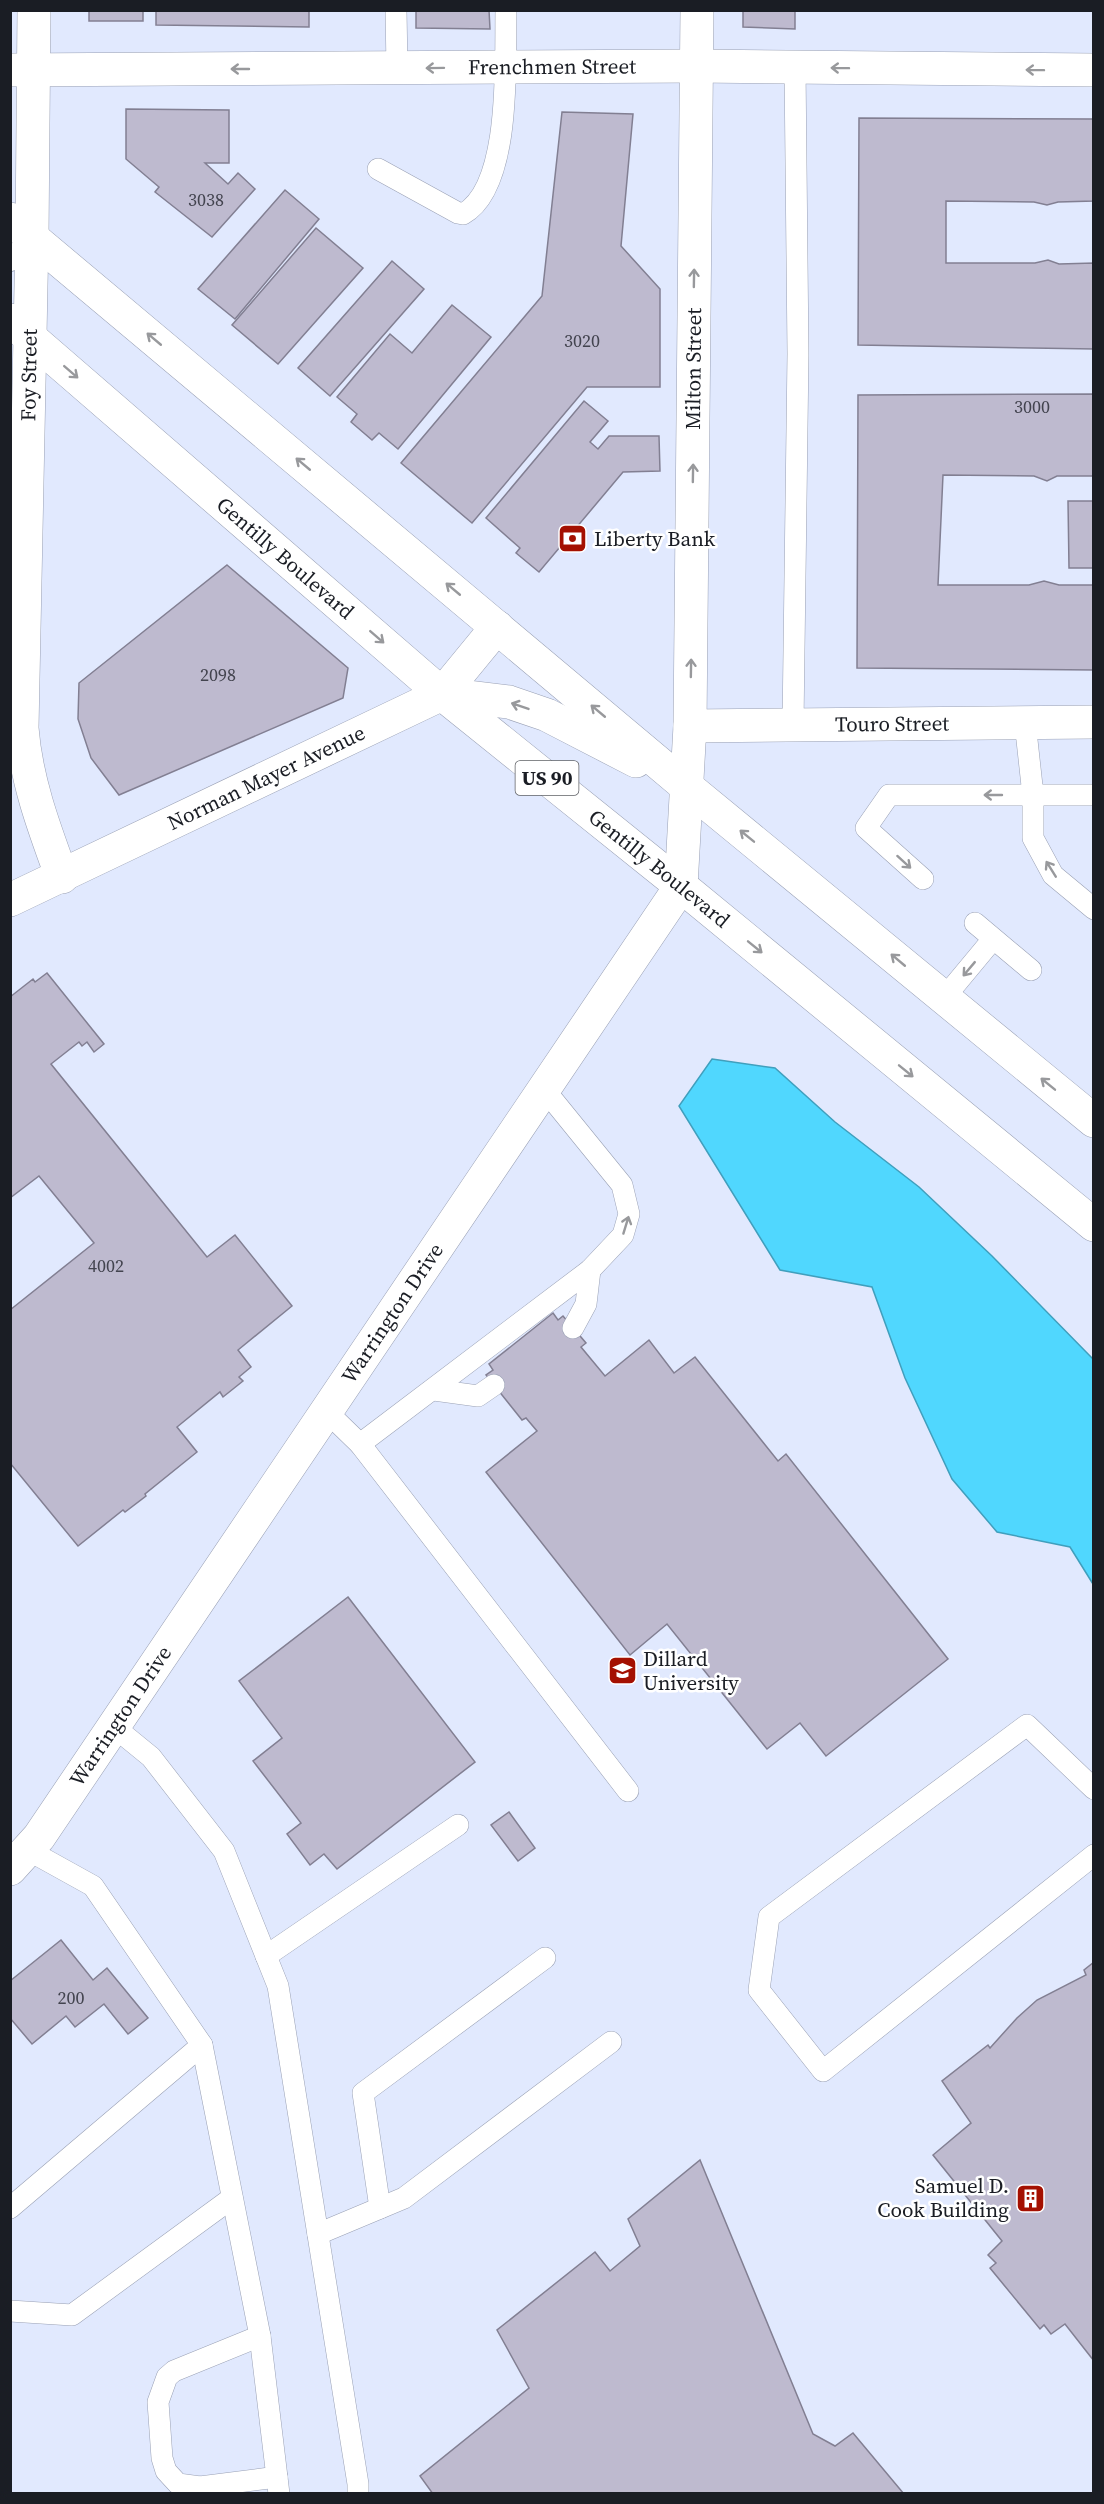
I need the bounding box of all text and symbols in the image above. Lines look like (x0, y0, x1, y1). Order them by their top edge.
street label: Frenchmen Street (468, 51, 636, 81)
one-way arrow (426, 62, 446, 74)
one-way arrow (831, 62, 851, 74)
one-way arrow (231, 63, 251, 75)
one-way arrow (1026, 64, 1046, 76)
house number: 3038 (188, 187, 224, 212)
one-way arrow (689, 268, 700, 288)
street label: Milton Street (678, 308, 708, 430)
street label: Foy Street (13, 328, 44, 422)
house number: 3020 (564, 328, 600, 353)
one-way arrow (146, 332, 162, 345)
one-way arrow (63, 365, 78, 379)
house number: 3000 (1014, 394, 1050, 419)
one-way arrow (296, 457, 311, 471)
one-way arrow (687, 463, 698, 483)
street label: Gentilly Boulevard (210, 490, 361, 626)
bank icon: Liberty Bank (557, 523, 589, 555)
place label: Liberty Bank (594, 524, 716, 553)
one-way arrow (446, 582, 461, 596)
one-way arrow (369, 630, 384, 644)
one-way arrow (685, 658, 696, 678)
house number: 2098 (200, 662, 236, 687)
one-way arrow (511, 700, 530, 711)
one-way arrow (590, 705, 606, 718)
street label: Touro Street (835, 708, 949, 739)
street label: Norman Mayer Avenue (163, 718, 370, 837)
road number: US 90 (516, 761, 578, 795)
one-way arrow (984, 789, 1004, 801)
street label: Gentilly Boulevard (583, 802, 736, 934)
one-way arrow (740, 829, 755, 843)
one-way arrow (896, 855, 911, 869)
one-way arrow (1045, 861, 1057, 878)
one-way arrow (747, 940, 762, 954)
one-way arrow (891, 953, 906, 967)
one-way arrow (962, 961, 976, 976)
one-way arrow (898, 1064, 914, 1077)
one-way arrow (1041, 1077, 1056, 1091)
one-way arrow (621, 1216, 632, 1235)
street label: Warrington Drive (334, 1237, 450, 1389)
house number: 4002 (88, 1253, 124, 1278)
street label: Warrington Drive (62, 1640, 178, 1792)
place label: Dillard University (643, 1644, 739, 1697)
school or university icon: Dillard University (606, 1655, 638, 1687)
house number: 200 (58, 1985, 85, 2010)
place label: Samuel D. Cook Building (877, 2171, 1009, 2224)
building icon: Samuel D. Cook Building (1014, 2182, 1046, 2214)

